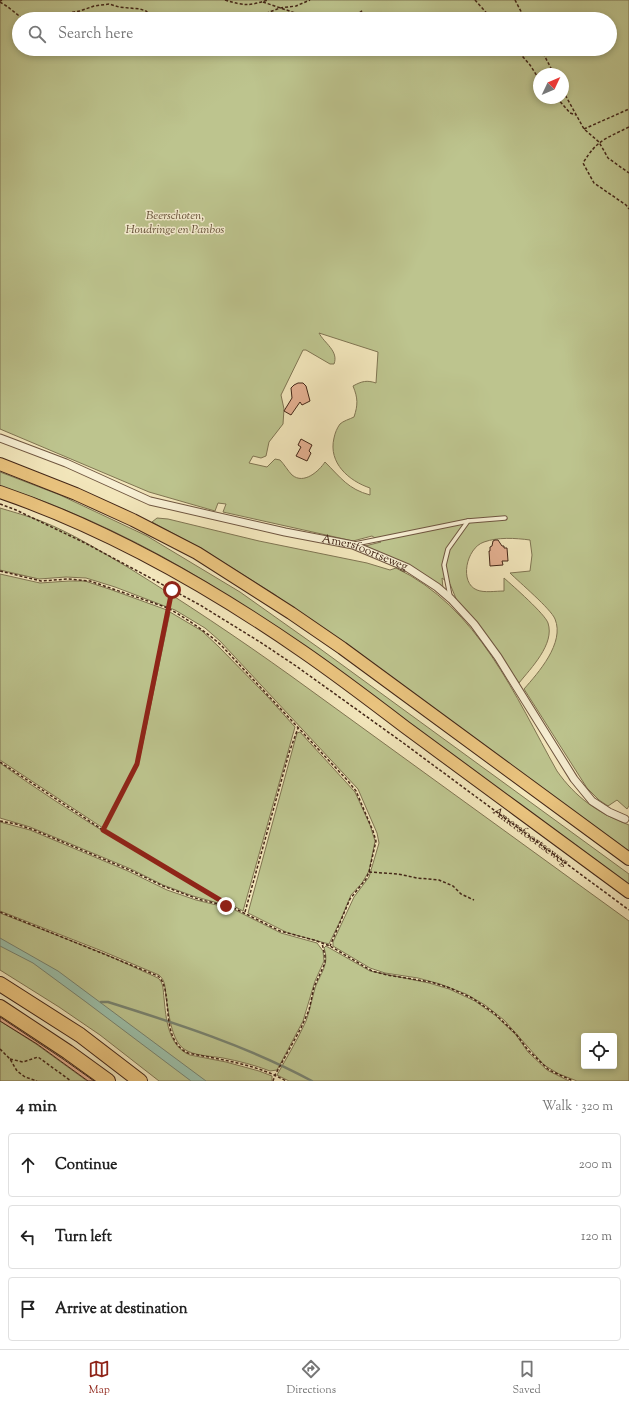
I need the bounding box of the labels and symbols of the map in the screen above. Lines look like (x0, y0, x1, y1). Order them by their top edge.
north arrow (533, 68, 569, 104)
park label: Beerschoten, Houdringe en Panbos (126, 207, 224, 239)
street label: Amersfoortseweg (320, 530, 411, 576)
route start (163, 581, 181, 599)
street label: Amersfoortseweg (489, 803, 572, 871)
route end (217, 897, 235, 915)

